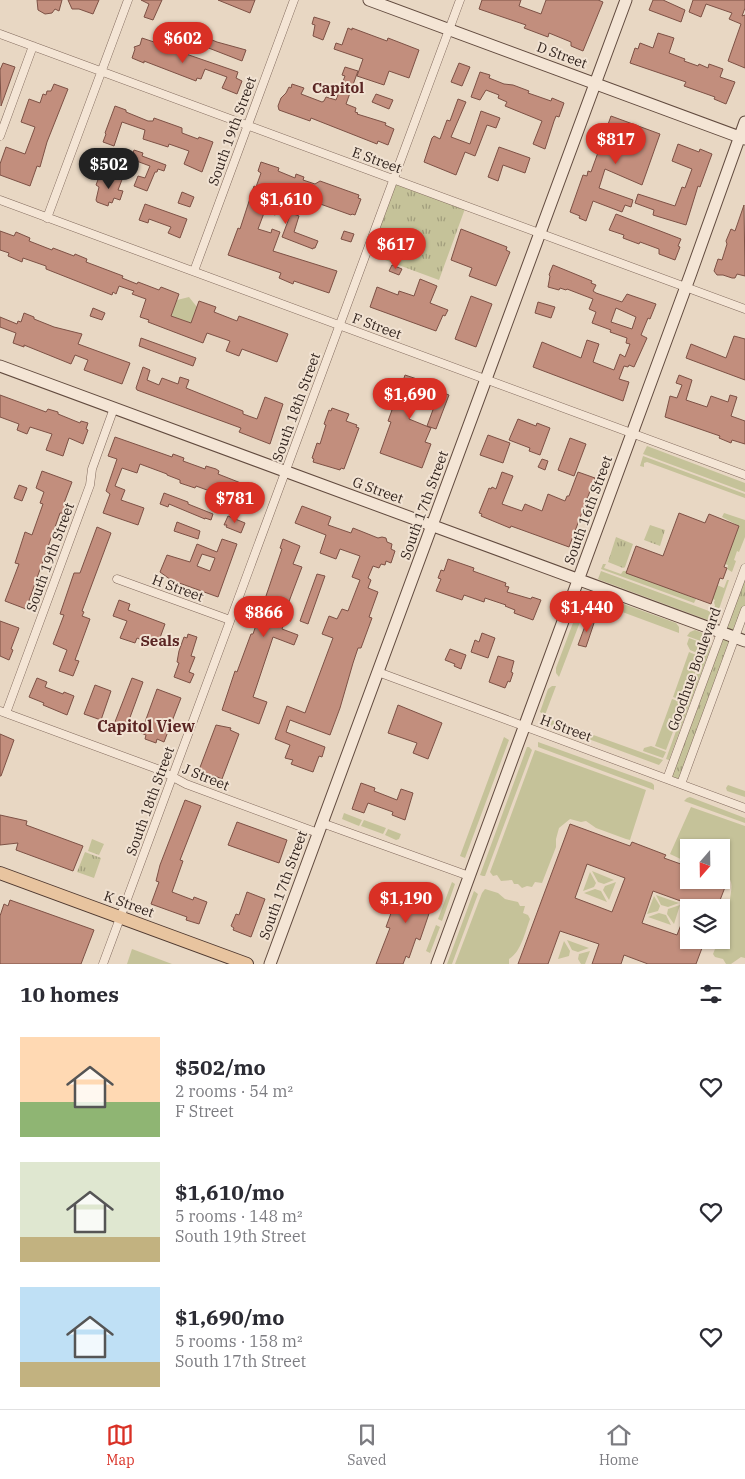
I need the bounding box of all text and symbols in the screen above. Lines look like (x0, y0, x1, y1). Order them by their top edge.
pin: $602 (153, 22, 213, 64)
text: $602 (164, 28, 202, 48)
street label: D Street (534, 38, 590, 72)
street label: South 19th Street (204, 74, 260, 188)
district label: Capitol (312, 78, 364, 97)
pin: $817 (586, 122, 646, 165)
text: $817 (597, 129, 635, 149)
street label: E Street (350, 143, 404, 177)
pin: $502 (79, 148, 139, 190)
text: $502 (90, 154, 128, 174)
pin: $1,610 (245, 182, 327, 225)
text: $1,610 (260, 189, 312, 209)
pin: $617 (366, 228, 426, 270)
text: $617 (377, 234, 415, 254)
street label: F Street (350, 309, 404, 343)
street label: South 18th Street (268, 350, 324, 464)
pin: $1,690 (369, 378, 451, 420)
text: $1,690 (384, 384, 436, 404)
street label: South 17th Street (396, 448, 452, 562)
street label: South 16th Street (560, 453, 616, 567)
street label: G Street (350, 473, 406, 507)
pin: $781 (205, 482, 265, 524)
text: $781 (216, 488, 254, 508)
street label: South 19th Street (22, 500, 78, 614)
street label: H Street (150, 570, 206, 606)
pin: $1,440 (546, 590, 628, 633)
pin: $866 (234, 596, 294, 638)
text: $1,440 (561, 597, 613, 617)
text: $866 (245, 602, 283, 622)
street label: Goodhue Boulevard (663, 604, 725, 733)
district label: Seals (140, 631, 180, 650)
street label: H Street (538, 710, 594, 746)
district label: Capitol View (97, 716, 195, 736)
street label: South 18th Street (122, 744, 178, 858)
street label: J Street (180, 759, 232, 795)
street label: South 17th Street (255, 828, 311, 942)
north arrow (680, 839, 730, 889)
map controls (680, 839, 730, 949)
pin: $1,190 (365, 882, 447, 924)
street label: K Street (101, 887, 157, 921)
text: $1,190 (380, 888, 432, 908)
button: layers (680, 899, 730, 949)
text: 10 homes (20, 980, 119, 1008)
icon: filters (697, 980, 725, 1008)
text: $502/mo (175, 1053, 266, 1081)
icon: home (60, 1057, 120, 1117)
icon: heart (697, 1073, 725, 1101)
text: 2 rooms · 54 m² (175, 1081, 293, 1101)
text: F Street (175, 1101, 234, 1121)
text: $1,610/mo (175, 1178, 284, 1206)
icon: home (60, 1182, 120, 1242)
icon: heart (697, 1198, 725, 1226)
text: 5 rooms · 148 m² (175, 1206, 303, 1226)
text: South 19th Street (175, 1226, 306, 1246)
text: $1,690/mo (175, 1303, 284, 1331)
icon: home (60, 1307, 120, 1367)
icon: heart (697, 1323, 725, 1351)
text: 5 rooms · 158 m² (175, 1331, 303, 1351)
text: South 17th Street (175, 1351, 306, 1371)
tab: Map (106, 1421, 135, 1469)
tab: Saved (347, 1421, 386, 1469)
tab: Home (599, 1421, 639, 1469)

